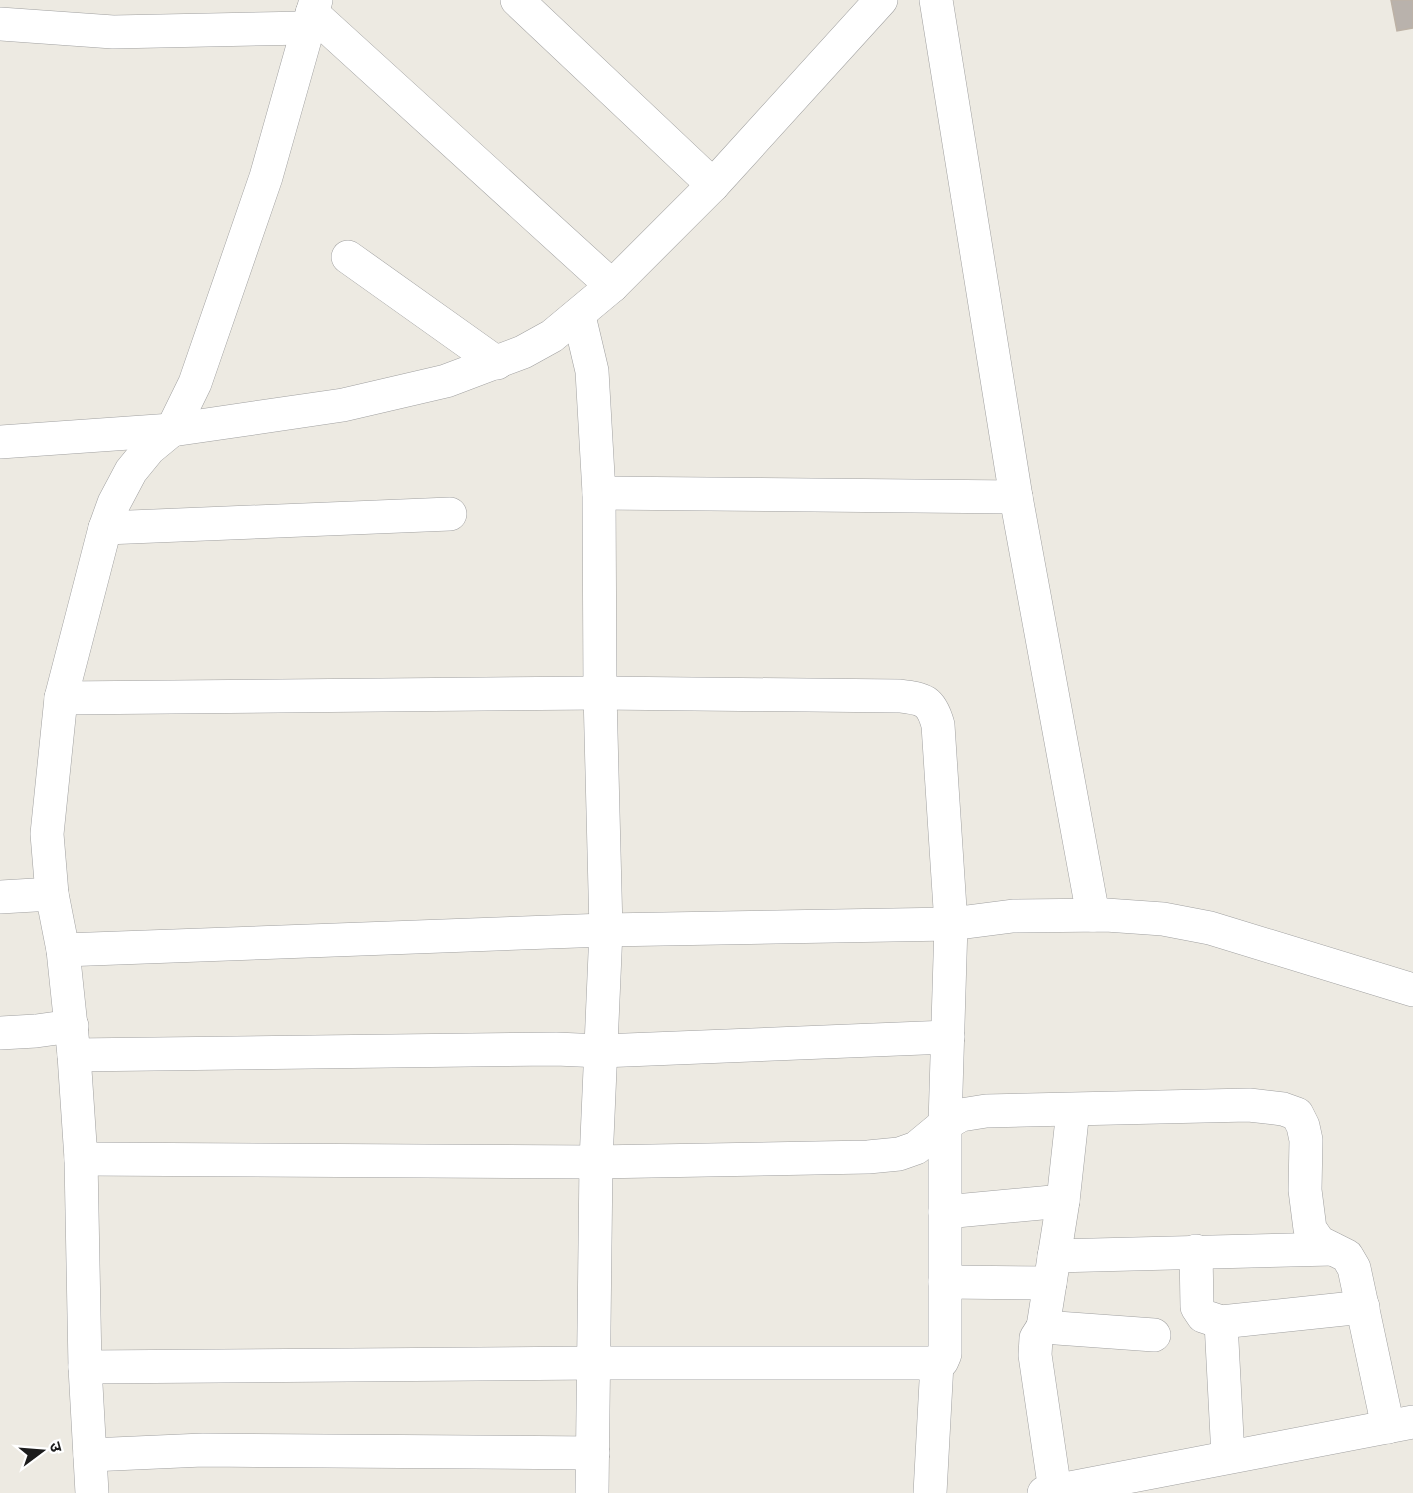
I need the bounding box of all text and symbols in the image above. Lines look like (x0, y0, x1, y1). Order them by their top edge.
north arrow (12, 1421, 72, 1481)
text: उ (46, 1440, 67, 1455)

